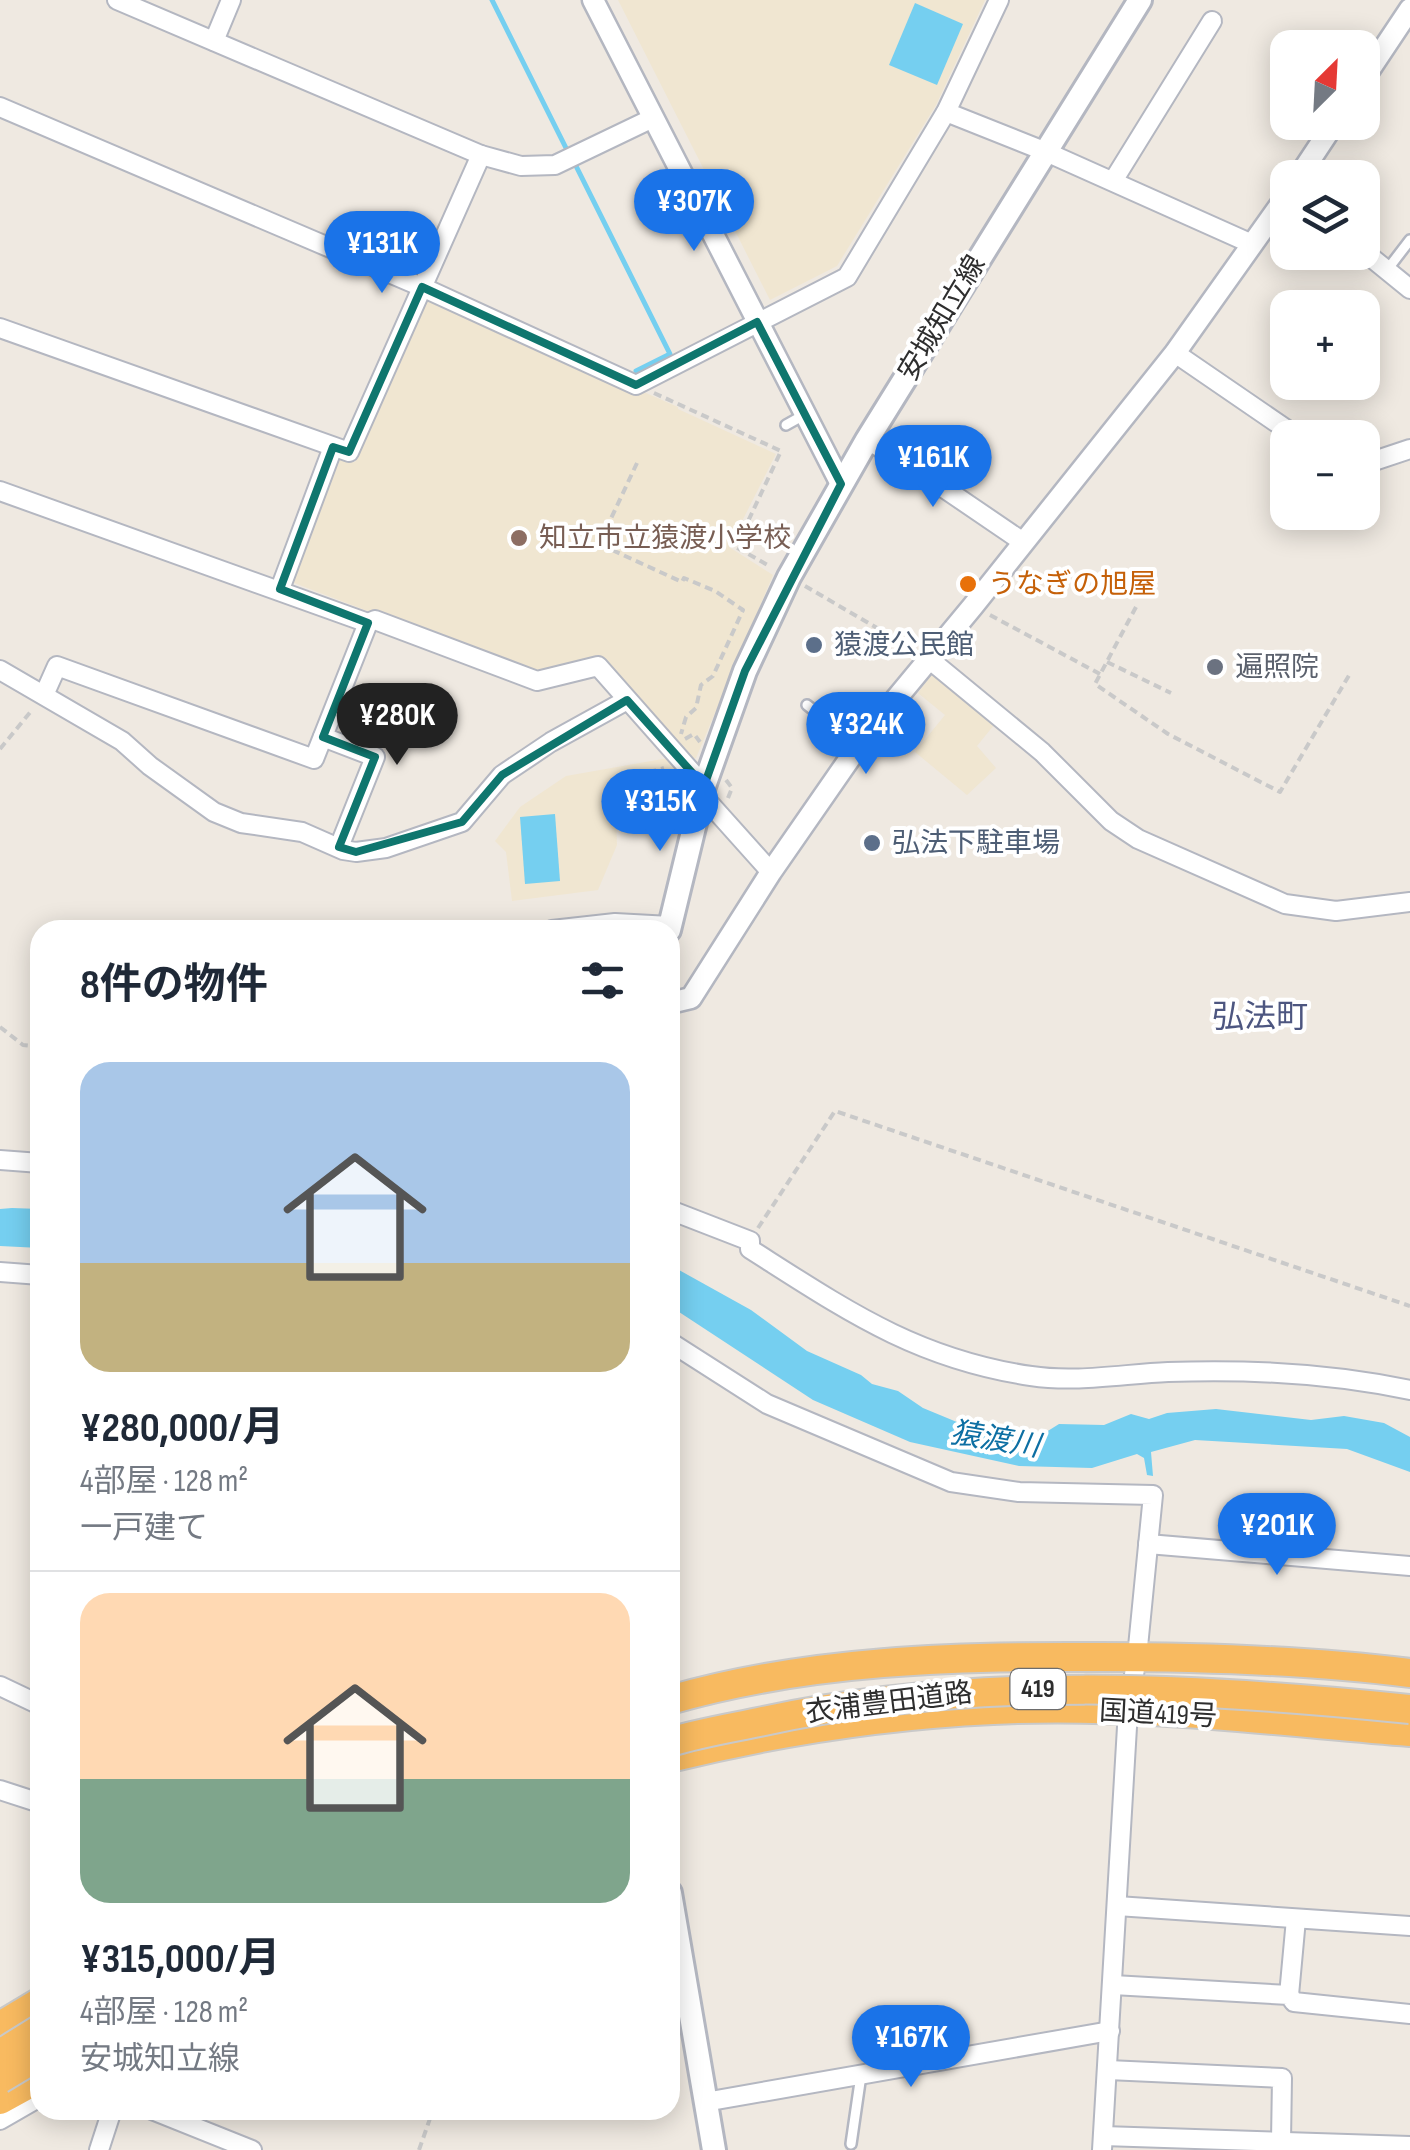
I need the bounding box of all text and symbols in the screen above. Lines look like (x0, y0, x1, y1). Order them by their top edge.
north arrow (1270, 30, 1380, 140)
map controls (1270, 30, 1380, 530)
button: layers (1270, 160, 1380, 270)
pin: ¥307K (624, 169, 764, 254)
text: ¥307K (656, 182, 732, 221)
pin: ¥131K (312, 211, 452, 296)
text: ¥131K (346, 224, 418, 263)
street label: 安城知立線 (892, 249, 992, 387)
button: + (1270, 290, 1380, 400)
button: − (1270, 420, 1380, 530)
pin: ¥161K (863, 425, 1003, 510)
text: ¥161K (897, 438, 969, 477)
place label: 知立市立猿渡小学校 (539, 522, 791, 555)
marker: 知立市立猿渡小学校 (508, 527, 530, 549)
place label: うなぎの旭屋 (988, 568, 1156, 601)
marker: うなぎの旭屋 (957, 573, 979, 595)
place label: 猿渡公民館 (834, 629, 974, 662)
marker: 猿渡公民館 (803, 634, 825, 656)
place label: 遍照院 (1235, 651, 1319, 684)
marker: 遍照院 (1204, 656, 1226, 678)
pin: ¥280K (327, 683, 467, 768)
pin: ¥324K (796, 692, 936, 777)
text: ¥280K (359, 696, 435, 735)
text: ¥324K (828, 705, 904, 744)
pin: ¥315K (590, 769, 730, 854)
text: ¥315K (623, 782, 697, 821)
place label: 弘法下駐車場 (892, 827, 1060, 860)
marker: 弘法下駐車場 (861, 832, 883, 854)
icon: filters (575, 953, 630, 1008)
text: 8件の物件 (80, 960, 268, 1011)
district label: 弘法町 (1212, 998, 1308, 1037)
icon: home (265, 1127, 445, 1307)
text: ¥280,000/月 (80, 1403, 284, 1454)
water label: 猿渡川 (948, 1415, 1045, 1465)
text: 4部屋 · 128 m² (80, 1462, 248, 1501)
pin: ¥201K (1207, 1493, 1347, 1578)
text: ¥201K (1240, 1506, 1314, 1545)
text: 一戸建て (80, 1509, 208, 1548)
icon: home (265, 1658, 445, 1838)
road number: 419 (1010, 1669, 1066, 1709)
street label: 衣浦豊田道路 (804, 1676, 974, 1730)
street label: 国道419号 (1098, 1694, 1218, 1734)
text: ¥315,000/月 (80, 1934, 280, 1985)
text: 4部屋 · 128 m² (80, 1993, 248, 2032)
pin: ¥167K (841, 2005, 981, 2090)
text: ¥167K (874, 2018, 948, 2057)
text: 安城知立線 (80, 2040, 240, 2079)

